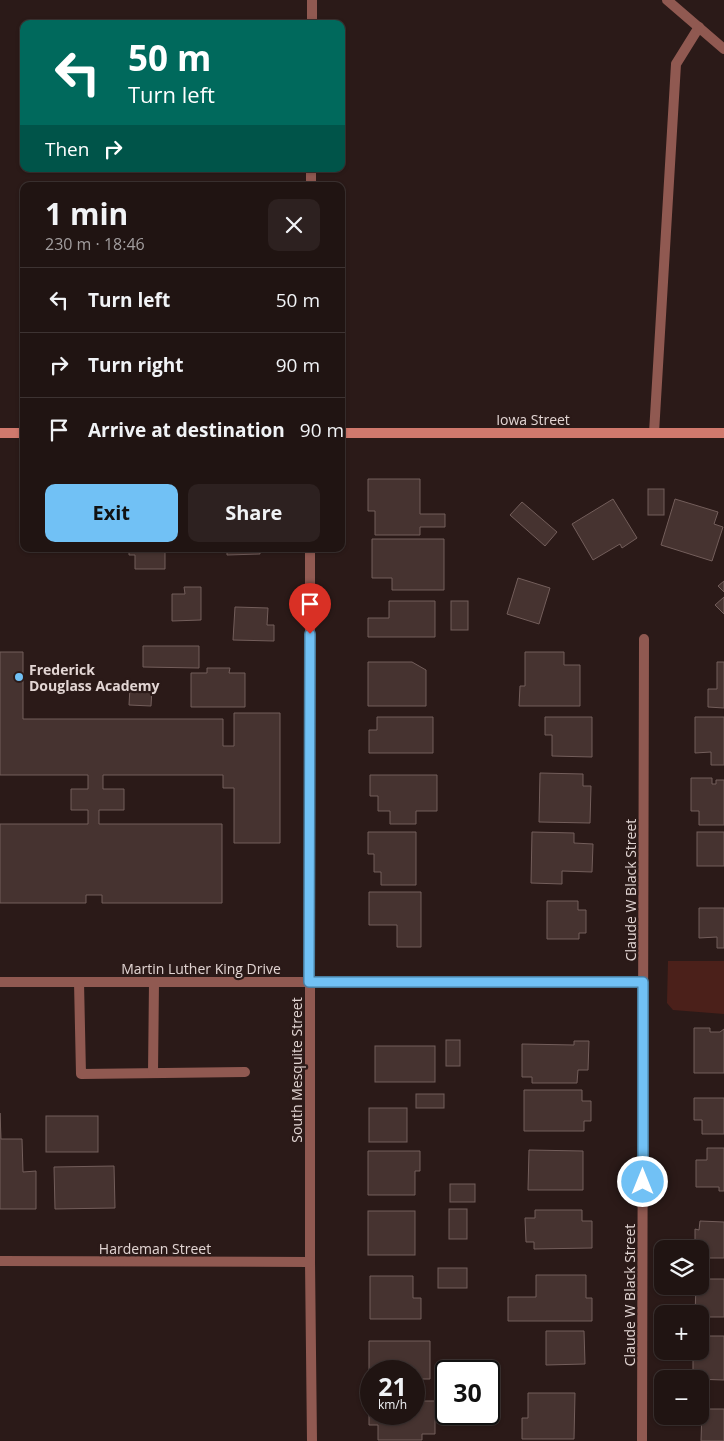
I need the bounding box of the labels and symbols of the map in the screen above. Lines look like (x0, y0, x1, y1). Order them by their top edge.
street label: Iowa Street (496, 410, 570, 429)
pin (289, 583, 331, 634)
place label: Frederick Douglass Academy (29, 660, 160, 695)
marker: Frederick Douglass Academy (13, 671, 25, 683)
street label: Claude W Black Street (621, 819, 640, 961)
street label: Martin Luther King Drive (121, 959, 281, 978)
street label: South Mesquite Street (287, 997, 306, 1143)
position arrow (616, 1155, 668, 1207)
street label: Claude W Black Street (620, 1224, 639, 1366)
street label: Hardeman Street (99, 1239, 211, 1258)
speed limit sign: 30 (435, 1360, 500, 1425)

